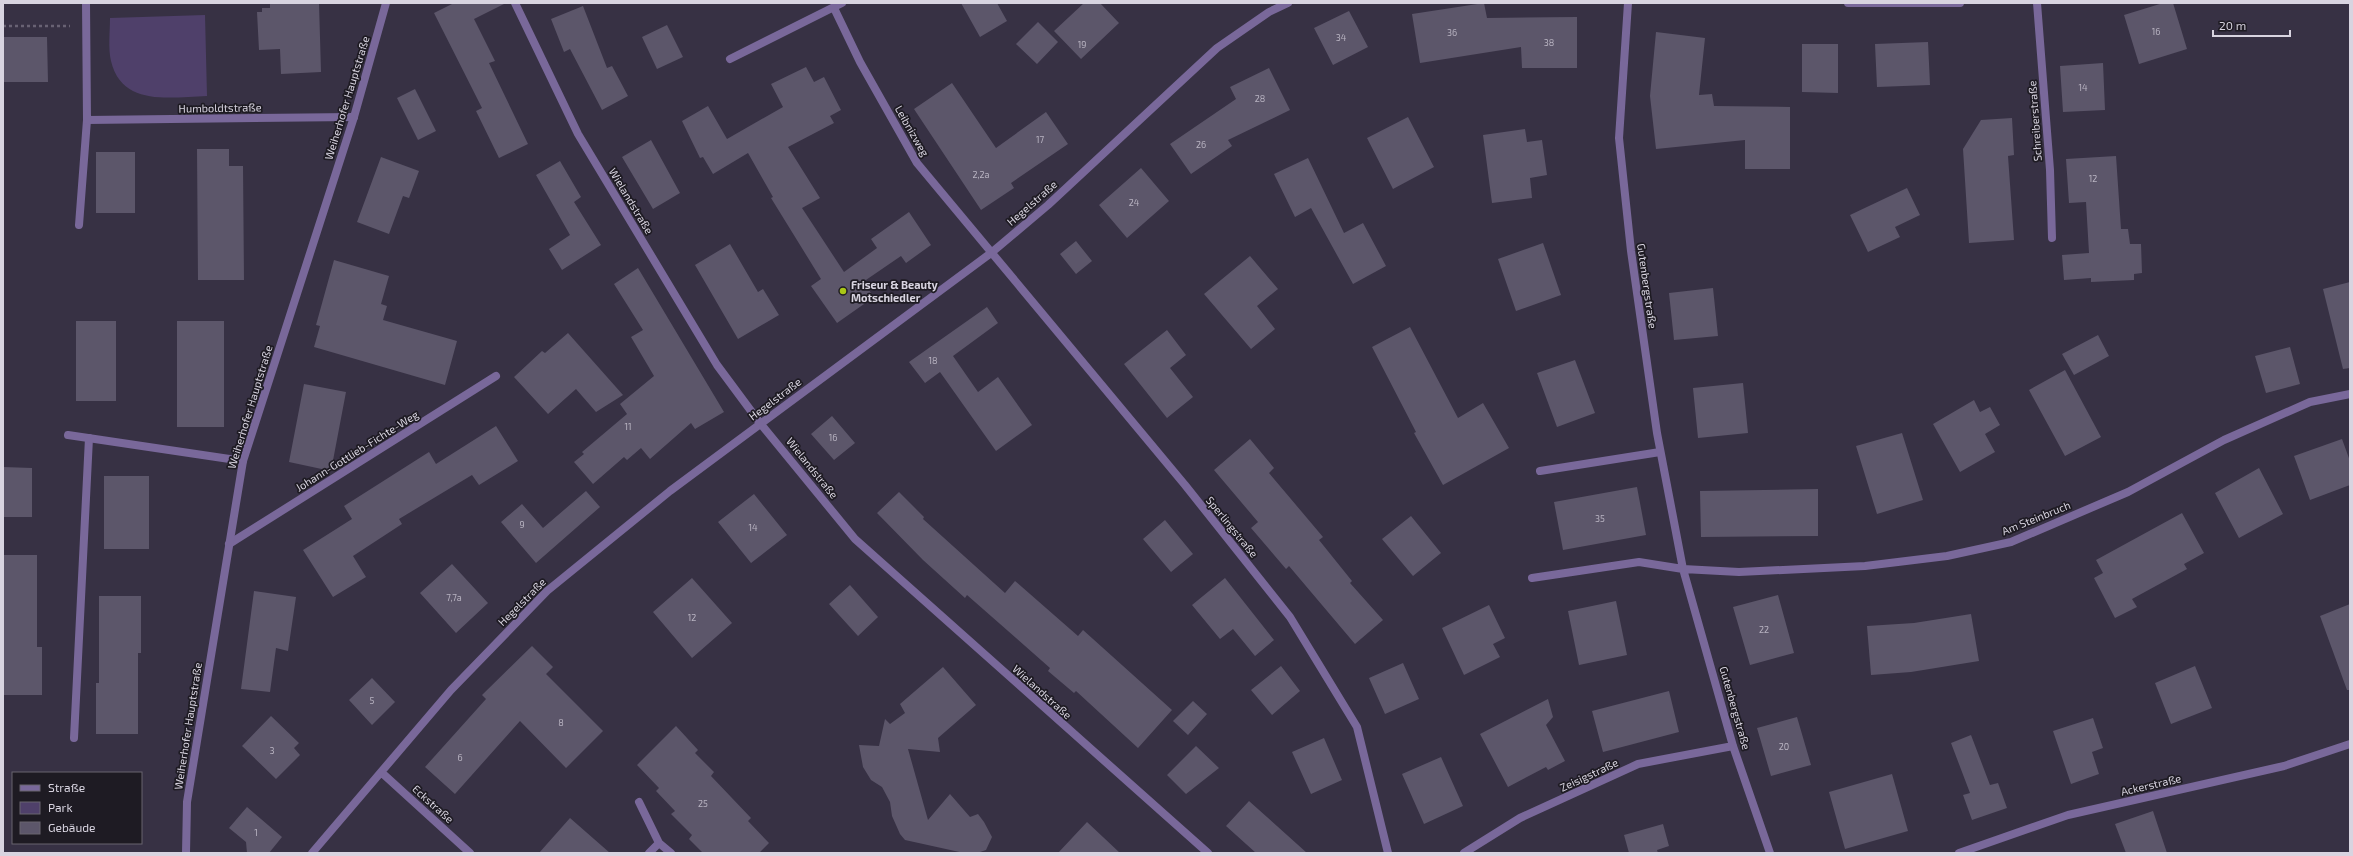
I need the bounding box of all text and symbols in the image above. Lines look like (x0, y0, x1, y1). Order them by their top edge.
scale bar (2213, 12, 2290, 38)
text: 20 m (2219, 18, 2246, 32)
house number: 16 (2152, 26, 2160, 37)
house number: 36 (1447, 27, 1457, 38)
house number: 34 (1336, 32, 1347, 43)
street label: Weiherhofer Hauptstraße (322, 34, 372, 161)
house number: 38 (1544, 37, 1554, 48)
house number: 19 (1078, 39, 1086, 50)
street label: Schreiberstraße (2025, 80, 2044, 162)
house number: 14 (2078, 82, 2088, 93)
house number: 28 (1255, 93, 1265, 104)
street label: Humboldtstraße (178, 100, 262, 115)
street label: Leibnizweg (893, 103, 932, 158)
house number: 17 (1036, 134, 1044, 145)
house number: 26 (1196, 139, 1206, 150)
street label: Wielandstraße (607, 165, 656, 236)
house number: 2,2a (972, 169, 990, 180)
house number: 12 (2089, 173, 2097, 184)
street label: Hegelstraße (1004, 177, 1059, 228)
house number: 24 (1129, 197, 1140, 208)
street label: Gutenbergstraße (1635, 242, 1660, 329)
place label: Friseur & Beauty Motschiedler (851, 278, 938, 304)
marker: Friseur & Beauty Motschiedler (838, 286, 848, 296)
street label: Weiherhofer Hauptstraße (225, 343, 275, 470)
house number: 18 (928, 355, 938, 366)
street label: Hegelstraße (746, 375, 803, 422)
street label: Johann-Gottlieb-Fichte-Weg (293, 407, 421, 494)
house number: 11 (624, 421, 632, 432)
house number: 16 (829, 432, 837, 443)
street label: Wielandstraße (784, 435, 841, 501)
street label: Sperlingstraße (1204, 493, 1261, 560)
street label: Am Steinbruch (2000, 498, 2072, 537)
house number: 35 (1595, 513, 1605, 524)
house number: 9 (519, 519, 525, 530)
house number: 14 (748, 522, 758, 533)
street label: Hegelstraße (495, 575, 548, 628)
house number: 7,7a (446, 592, 462, 603)
house number: 12 (688, 612, 696, 623)
house number: 22 (1759, 624, 1769, 635)
street label: Weiherhofer Hauptstraße (171, 661, 204, 790)
street label: Wielandstraße (1010, 662, 1074, 721)
street label: Gutenbergstraße (1717, 665, 1754, 751)
house number: 5 (370, 695, 375, 706)
house number: 8 (558, 717, 564, 728)
house number: 20 (1779, 741, 1789, 752)
house number: 3 (269, 745, 275, 756)
house number: 6 (457, 752, 463, 763)
street label: Zeisigstraße (1558, 755, 1620, 794)
street label: Ackerstraße (2119, 771, 2182, 798)
legend (12, 772, 142, 844)
text: Straße (48, 780, 85, 794)
street label: Eckstraße (410, 782, 457, 825)
house number: 25 (698, 798, 708, 809)
text: Park (48, 800, 73, 814)
text: Gebäude (48, 820, 96, 834)
house number: 1 (254, 827, 258, 838)

